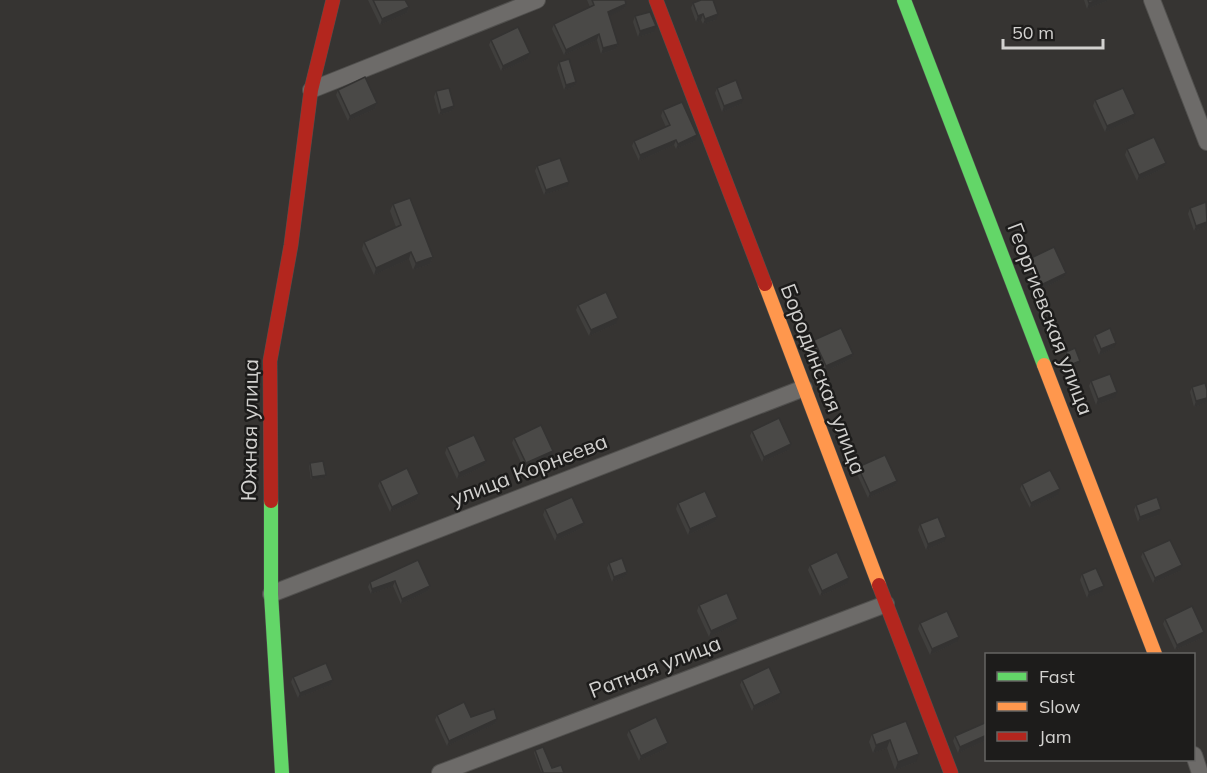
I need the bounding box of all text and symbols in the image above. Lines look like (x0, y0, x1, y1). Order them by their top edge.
scale bar (1003, 12, 1104, 50)
text: 50 m (1012, 21, 1054, 44)
street label: Георгиевская улица (1002, 219, 1100, 418)
street label: Бородинская улица (776, 280, 872, 478)
street label: Южная улица (235, 359, 263, 501)
street label: улица Корнеева (447, 427, 611, 511)
street label: Ратная улица (585, 629, 724, 703)
legend (985, 653, 1195, 761)
text: Fast (1039, 665, 1075, 688)
text: Slow (1039, 695, 1081, 718)
text: Jam (1039, 725, 1072, 748)

